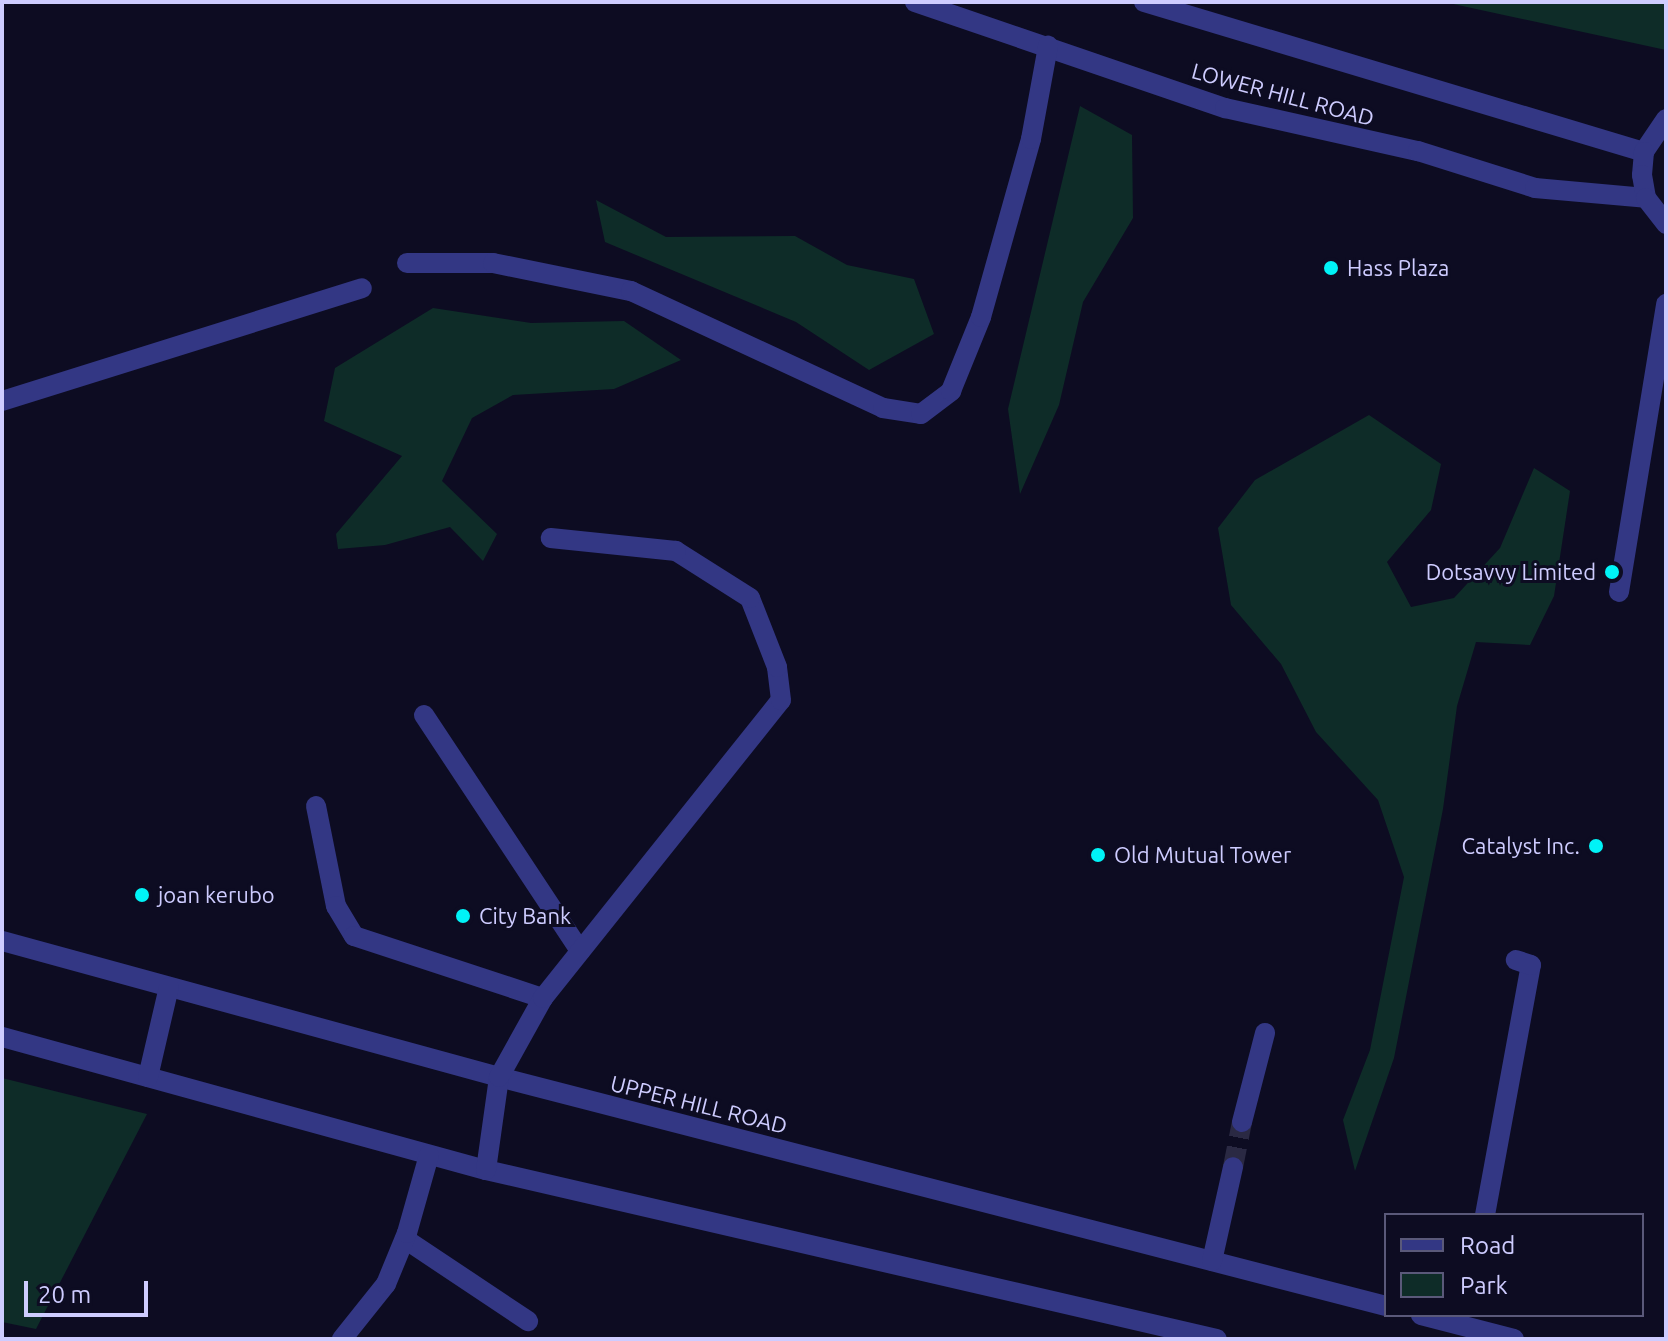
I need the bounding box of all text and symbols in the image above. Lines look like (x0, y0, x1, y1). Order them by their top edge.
street label: LOWER HILL ROAD (1189, 57, 1377, 131)
place label: Hass Plaza (1347, 255, 1449, 281)
marker: Hass Plaza (1322, 259, 1340, 277)
place label: Dotsavvy Limited (1426, 559, 1596, 585)
marker: Dotsavvy Limited (1603, 563, 1621, 581)
place label: Catalyst Inc. (1462, 833, 1580, 859)
marker: Catalyst Inc. (1587, 837, 1605, 855)
place label: Old Mutual Tower (1114, 842, 1291, 868)
marker: Old Mutual Tower (1089, 846, 1107, 864)
place label: joan kerubo (158, 882, 275, 908)
marker: joan kerubo (133, 886, 151, 904)
place label: City Bank (479, 903, 571, 929)
marker: City Bank (454, 907, 472, 925)
street label: UPPER HILL ROAD (608, 1069, 790, 1139)
legend (1384, 1213, 1644, 1317)
text: Road (1460, 1232, 1515, 1259)
scale bar (28, 1265, 152, 1315)
text: Park (1460, 1272, 1508, 1299)
text: 20 m (38, 1281, 91, 1308)

